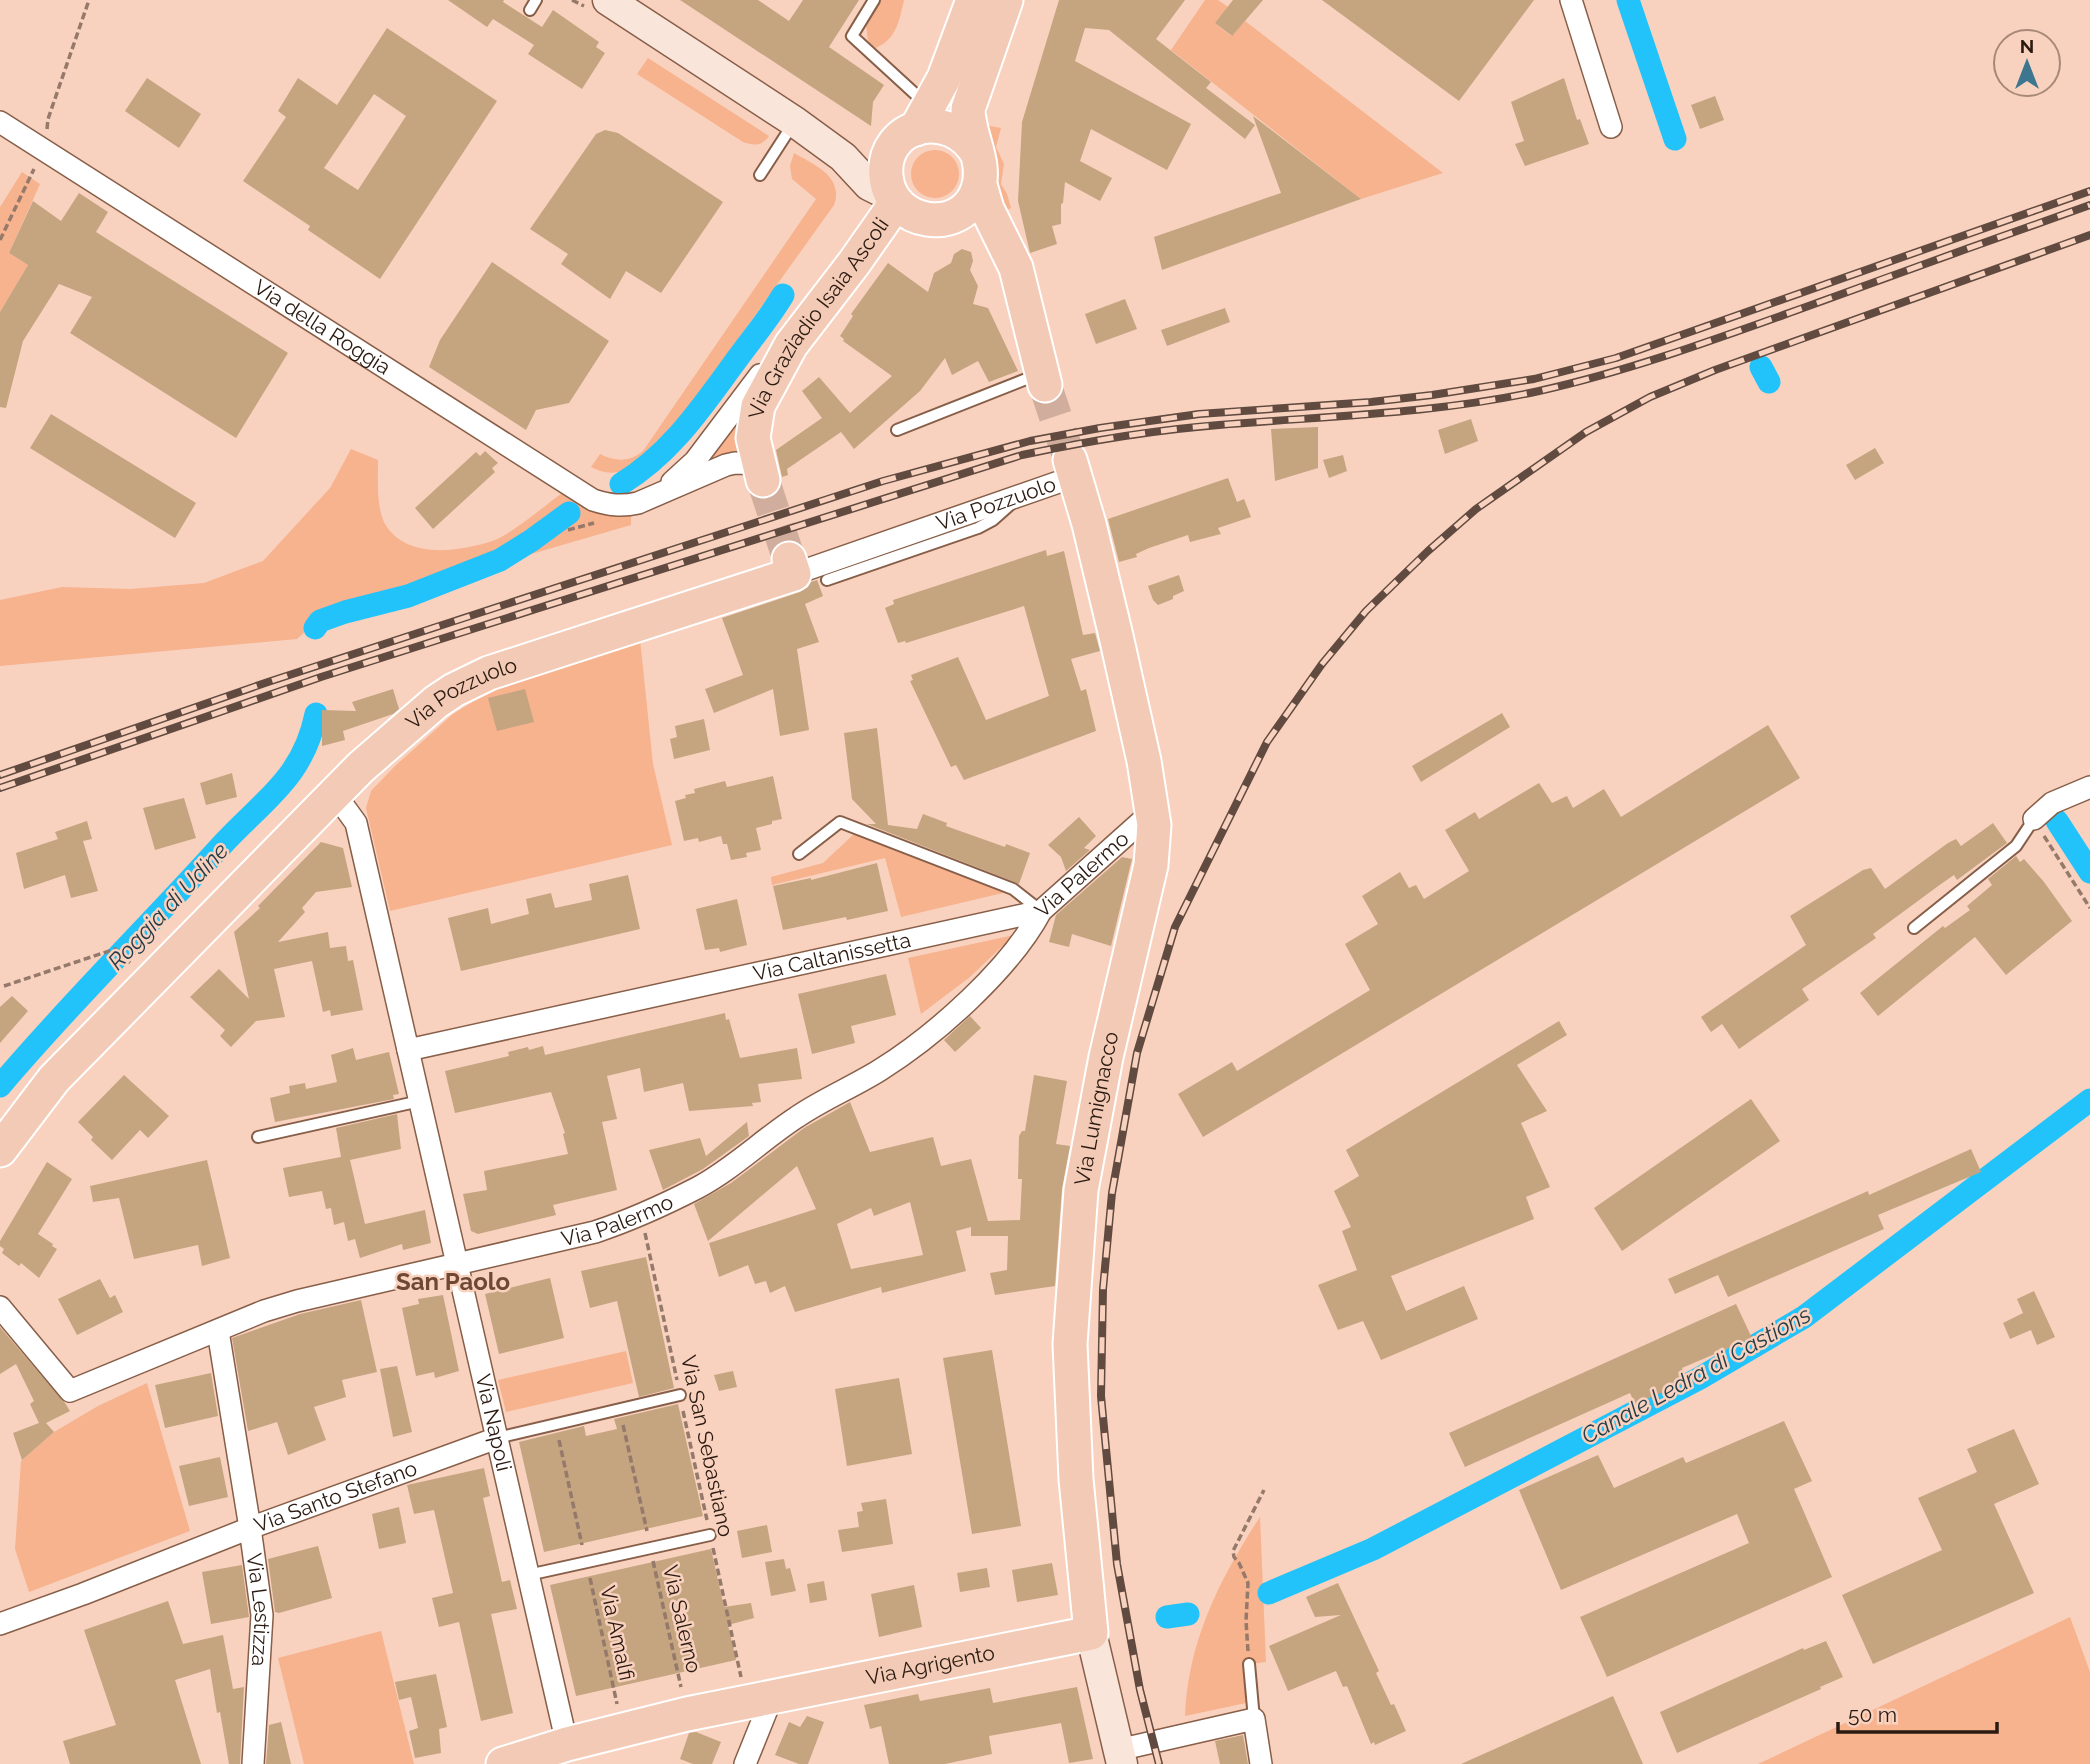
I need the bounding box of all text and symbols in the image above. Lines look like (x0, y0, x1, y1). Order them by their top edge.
north arrow (1992, 28, 2062, 98)
text: N (2020, 35, 2034, 57)
street label: Via Graziadio Isaia Ascoli (743, 213, 894, 420)
street label: Via della Roggia (249, 274, 395, 380)
street label: Via Pozzuolo (933, 471, 1059, 536)
street label: Via Pozzuolo (401, 652, 520, 734)
street label: Via Palermo (1029, 826, 1134, 923)
water label: Roggia di Udine (102, 837, 233, 975)
street label: Via Caltanissetta (751, 927, 913, 986)
street label: Via Lumignacco (1069, 1029, 1124, 1187)
street label: Via Palermo (559, 1189, 677, 1251)
district label: San Paolo (396, 1267, 510, 1296)
water label: Canale Ledra di Castions (1576, 1300, 1815, 1449)
street label: Via San Sebastiano (676, 1353, 739, 1539)
street label: Via Napoli (471, 1372, 517, 1474)
street label: Via Santo Stefano (251, 1455, 420, 1537)
street label: Via Lestizza (242, 1551, 275, 1667)
street label: Via Salerno (658, 1562, 707, 1675)
street label: Via Amalfi (595, 1583, 640, 1683)
street label: Via Agrigento (864, 1640, 997, 1690)
scale bar (1838, 1690, 1997, 1734)
text: 50 m (1848, 1702, 1897, 1727)

